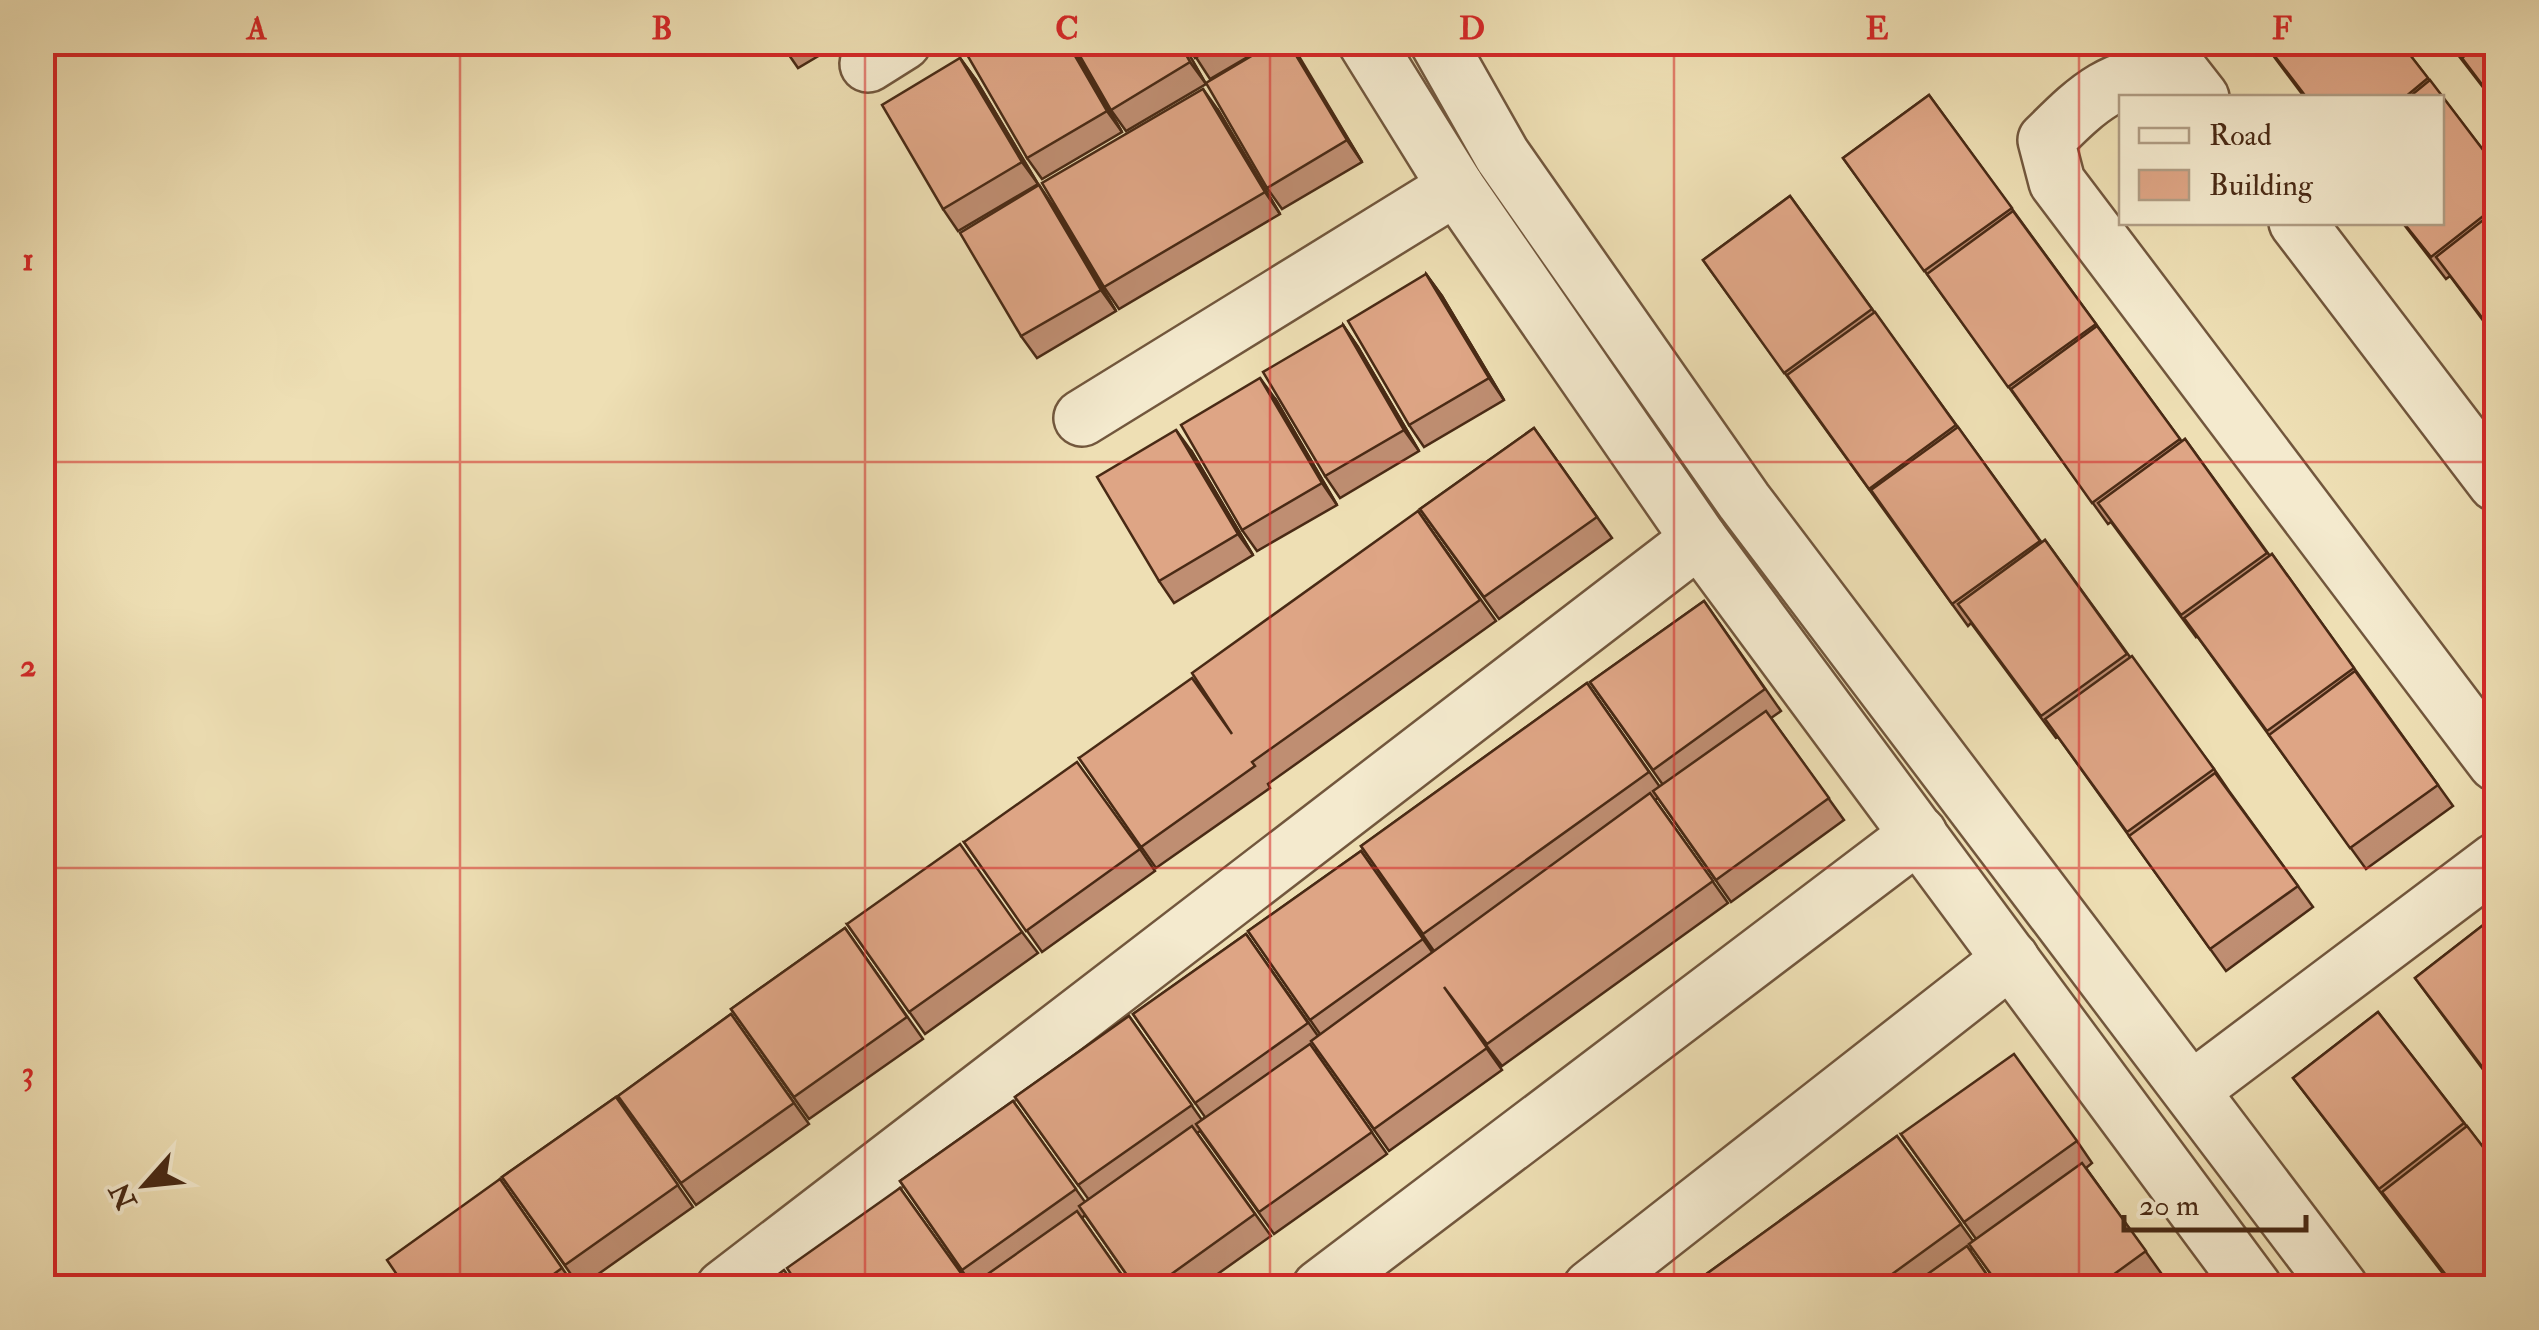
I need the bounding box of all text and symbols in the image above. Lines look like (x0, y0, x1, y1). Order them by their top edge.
text: A (245, 9, 268, 49)
text: B (652, 9, 672, 49)
text: C (1055, 9, 1079, 49)
text: D (1459, 9, 1485, 49)
text: E (1865, 9, 1889, 49)
text: F (2272, 9, 2292, 49)
legend (2119, 95, 2444, 225)
text: Road (2209, 117, 2272, 154)
text: Building (2209, 167, 2314, 204)
text: 1 (22, 240, 34, 280)
text: 2 (20, 646, 36, 686)
text: 3 (22, 1053, 34, 1093)
north arrow (95, 1135, 195, 1235)
scale bar (2124, 1170, 2306, 1232)
text: N (102, 1176, 146, 1216)
text: 20 m (2139, 1187, 2199, 1224)

